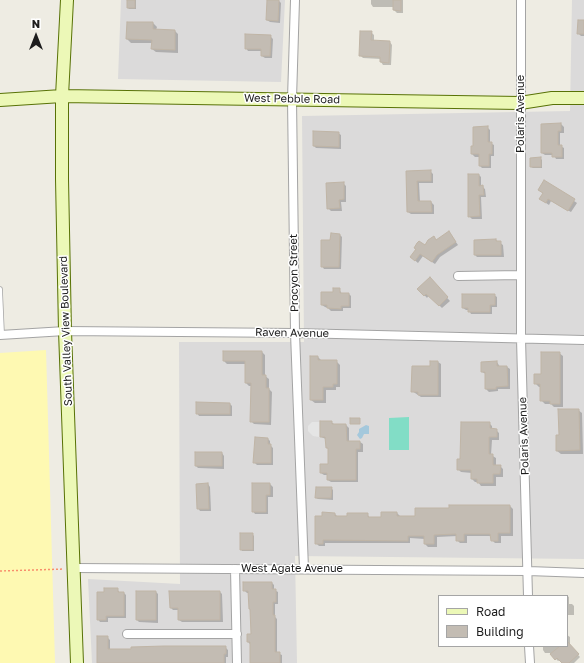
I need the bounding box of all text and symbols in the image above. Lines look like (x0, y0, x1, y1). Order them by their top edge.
north arrow (16, 16, 56, 56)
text: N (32, 17, 40, 30)
street label: Polaris Avenue (514, 75, 528, 153)
street label: West Pebble Road (244, 92, 340, 106)
street label: Procyon Street (287, 234, 301, 312)
street label: South Valley View Boulevard (57, 256, 75, 406)
street label: Raven Avenue (255, 326, 329, 340)
street label: Polaris Avenue (516, 397, 532, 475)
street label: West Agate Avenue (241, 562, 343, 576)
legend (438, 595, 568, 647)
text: Road (476, 604, 505, 619)
text: Building (476, 624, 524, 639)

